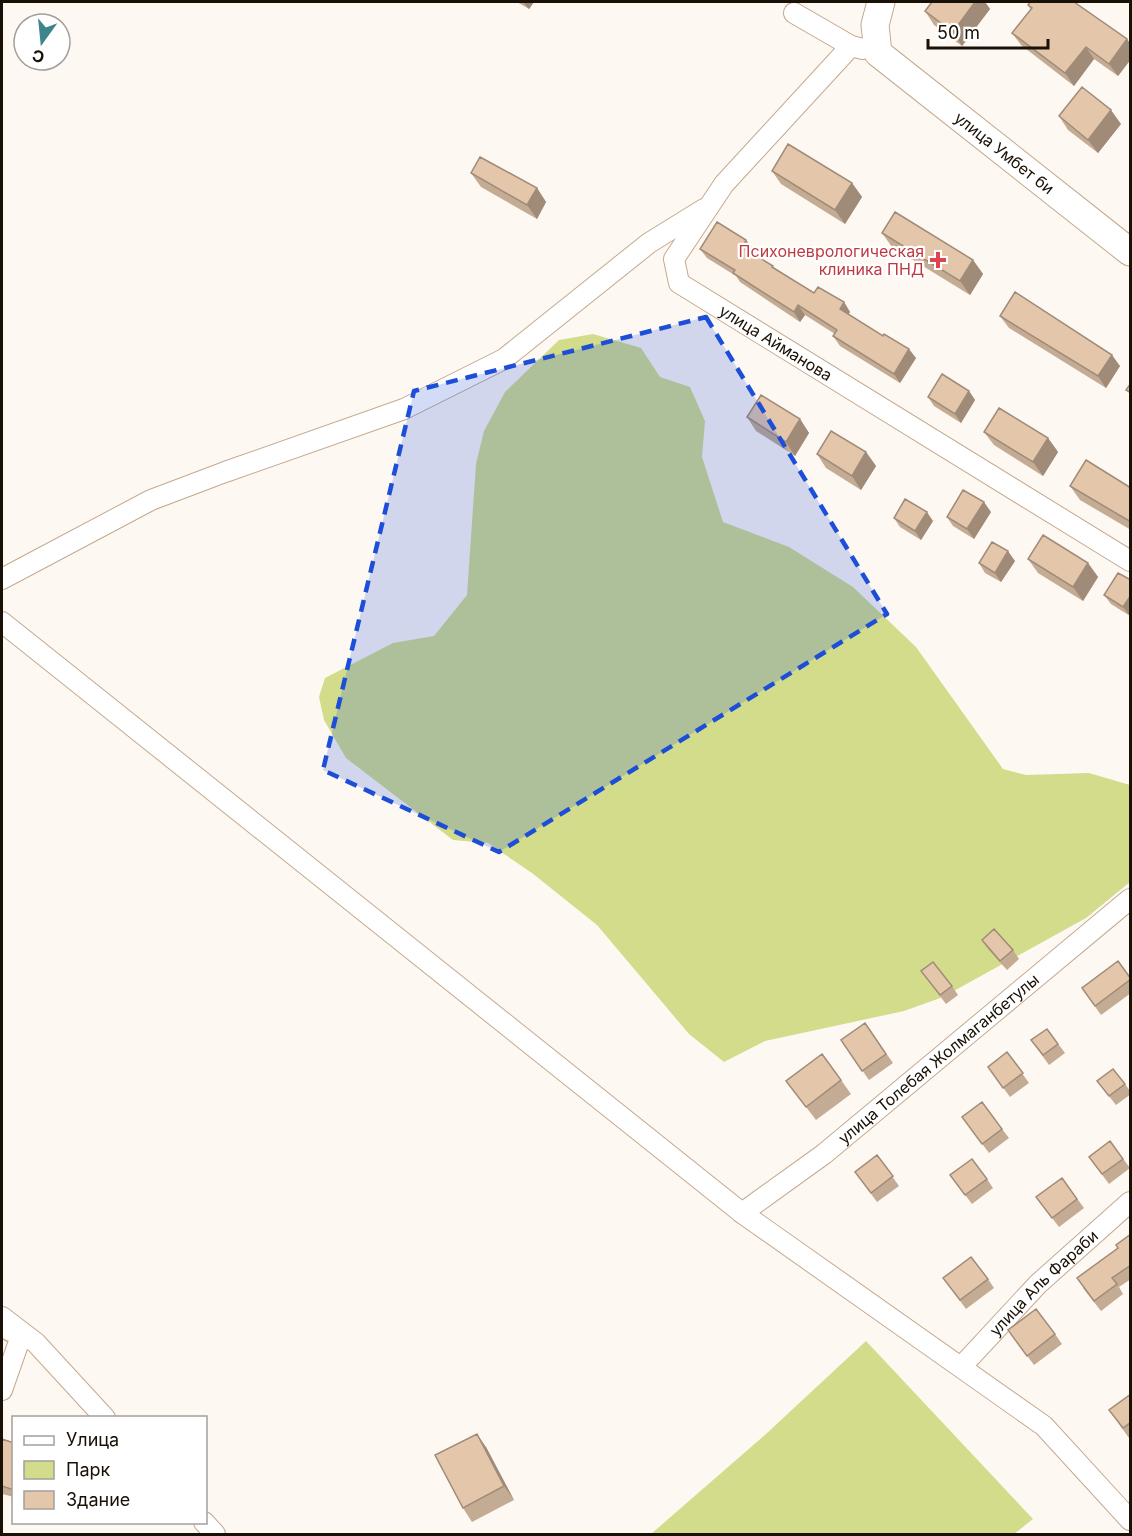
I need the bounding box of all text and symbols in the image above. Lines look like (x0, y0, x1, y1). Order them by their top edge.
north arrow (12, 12, 72, 72)
scale bar (928, 12, 1048, 50)
text: 50 m (937, 22, 980, 43)
text: С (30, 45, 46, 68)
street label: улица Умбет би (951, 107, 1058, 198)
place label: Психоневрологическая клиника ПНД (739, 241, 924, 279)
marker: Психоневрологическая клиника ПНД (929, 251, 947, 269)
street label: улица Айманова (716, 300, 836, 385)
street label: улица Толебая Жолмаганбетулы (834, 969, 1043, 1148)
street label: улица Аль Фараби (985, 1226, 1102, 1340)
legend (12, 1416, 207, 1524)
text: Улица (66, 1429, 119, 1450)
text: Парк (66, 1459, 111, 1480)
text: Здание (66, 1489, 130, 1510)

